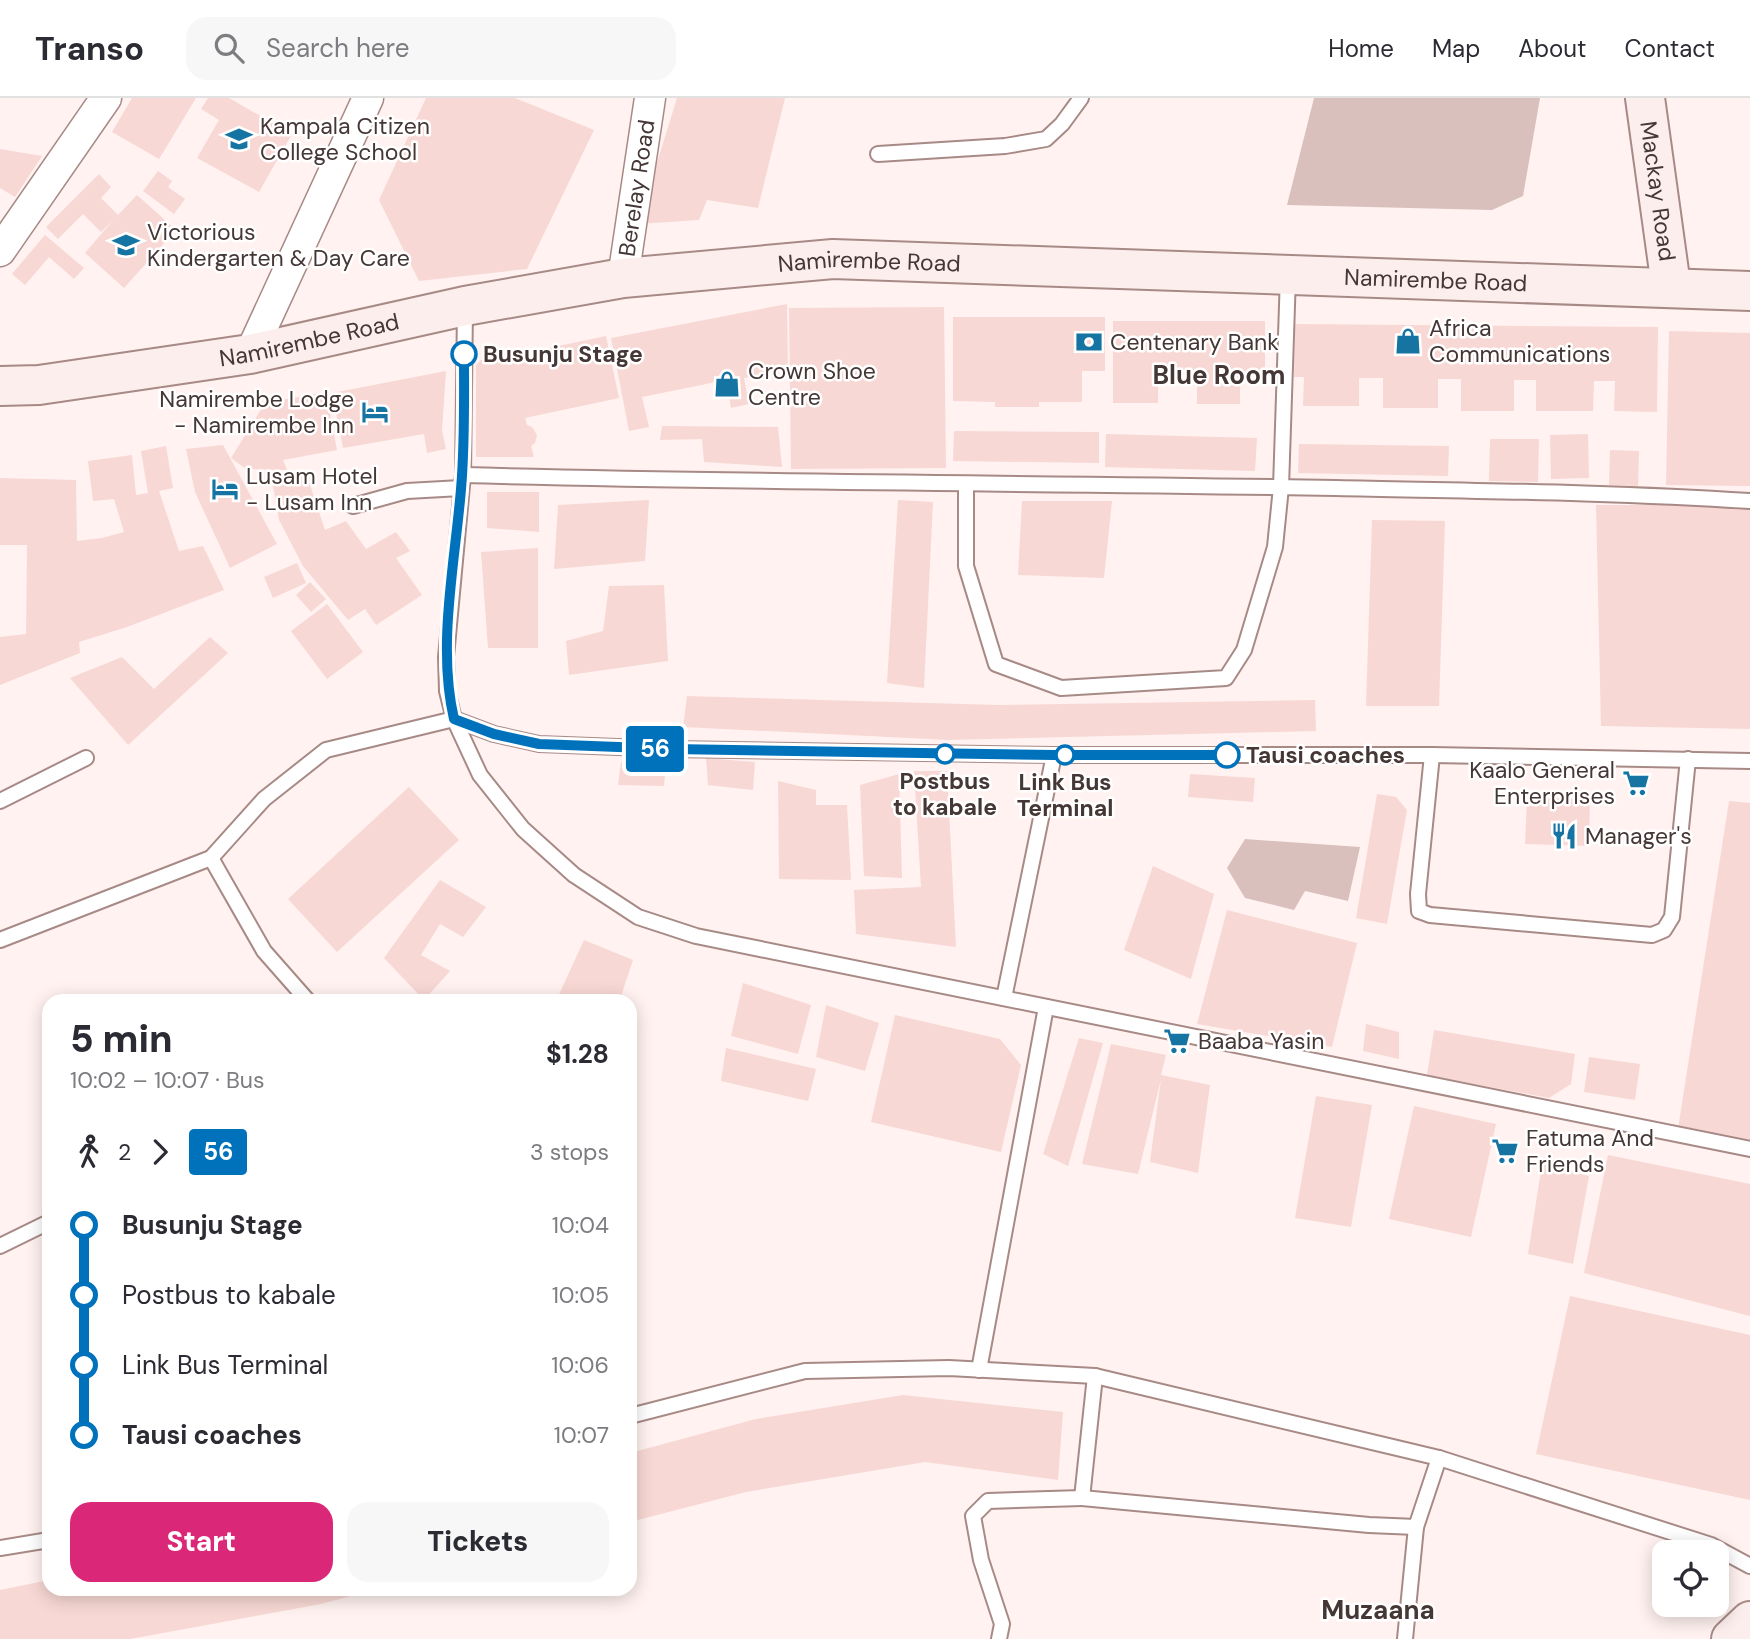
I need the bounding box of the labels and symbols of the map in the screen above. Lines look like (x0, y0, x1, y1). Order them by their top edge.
place label: Kampala Citizen College School (260, 111, 430, 167)
street label: Berelay Road (611, 118, 662, 258)
street label: Mackay Road (1633, 119, 1682, 263)
school or university icon: Kampala Citizen College School (224, 124, 254, 154)
place label: Victorious Kindergarten & Day Care (147, 217, 410, 273)
school or university icon: Victorious Kindergarten & Day Care (111, 230, 141, 260)
street label: Namirembe Road (776, 244, 961, 279)
street label: Namirembe Road (1344, 262, 1528, 298)
street label: Namirembe Road (217, 306, 402, 373)
place label: Africa Communications (1429, 313, 1610, 369)
shop icon: Africa Communications (1393, 326, 1423, 356)
bank icon: Centenary Bank (1074, 327, 1104, 357)
place label: Centenary Bank (1110, 327, 1279, 357)
place label: Busunju Stage (483, 339, 643, 369)
marker: Busunju Stage (451, 341, 477, 367)
place label: Crown Shoe Centre (748, 356, 876, 412)
district label: Blue Room (1152, 358, 1286, 392)
shop icon: Crown Shoe Centre (712, 369, 742, 399)
place label: Namirembe Lodge - Namirembe Inn (159, 384, 354, 440)
hotel icon: Namirembe Lodge - Namirembe Inn (360, 397, 390, 427)
place label: Lusam Hotel - Lusam Inn (246, 461, 378, 517)
hotel icon: Lusam Hotel - Lusam Inn (210, 474, 240, 504)
line badge: 56 (624, 726, 686, 772)
place label: Tausi coaches (1246, 740, 1405, 770)
marker: Tausi coaches (1214, 742, 1240, 768)
marker: Postbus to kabale (935, 744, 955, 764)
marker: Link Bus Terminal (1055, 745, 1075, 765)
place label: Kaalo General Enterprises (1469, 755, 1615, 811)
place label: Postbus to kabale (893, 766, 997, 822)
place label: Link Bus Terminal (1017, 767, 1113, 823)
supermarket icon: Kaalo General Enterprises (1621, 768, 1651, 798)
restaurant icon: Manager's (1549, 821, 1579, 851)
place label: Manager's (1585, 821, 1692, 851)
supermarket icon: Baaba Yasin (1162, 1026, 1192, 1056)
place label: Baaba Yasin (1198, 1026, 1324, 1056)
place label: Fatuma And Friends (1526, 1123, 1654, 1179)
supermarket icon: Fatuma And Friends (1490, 1136, 1520, 1166)
district label: Muzaana (1321, 1593, 1435, 1627)

